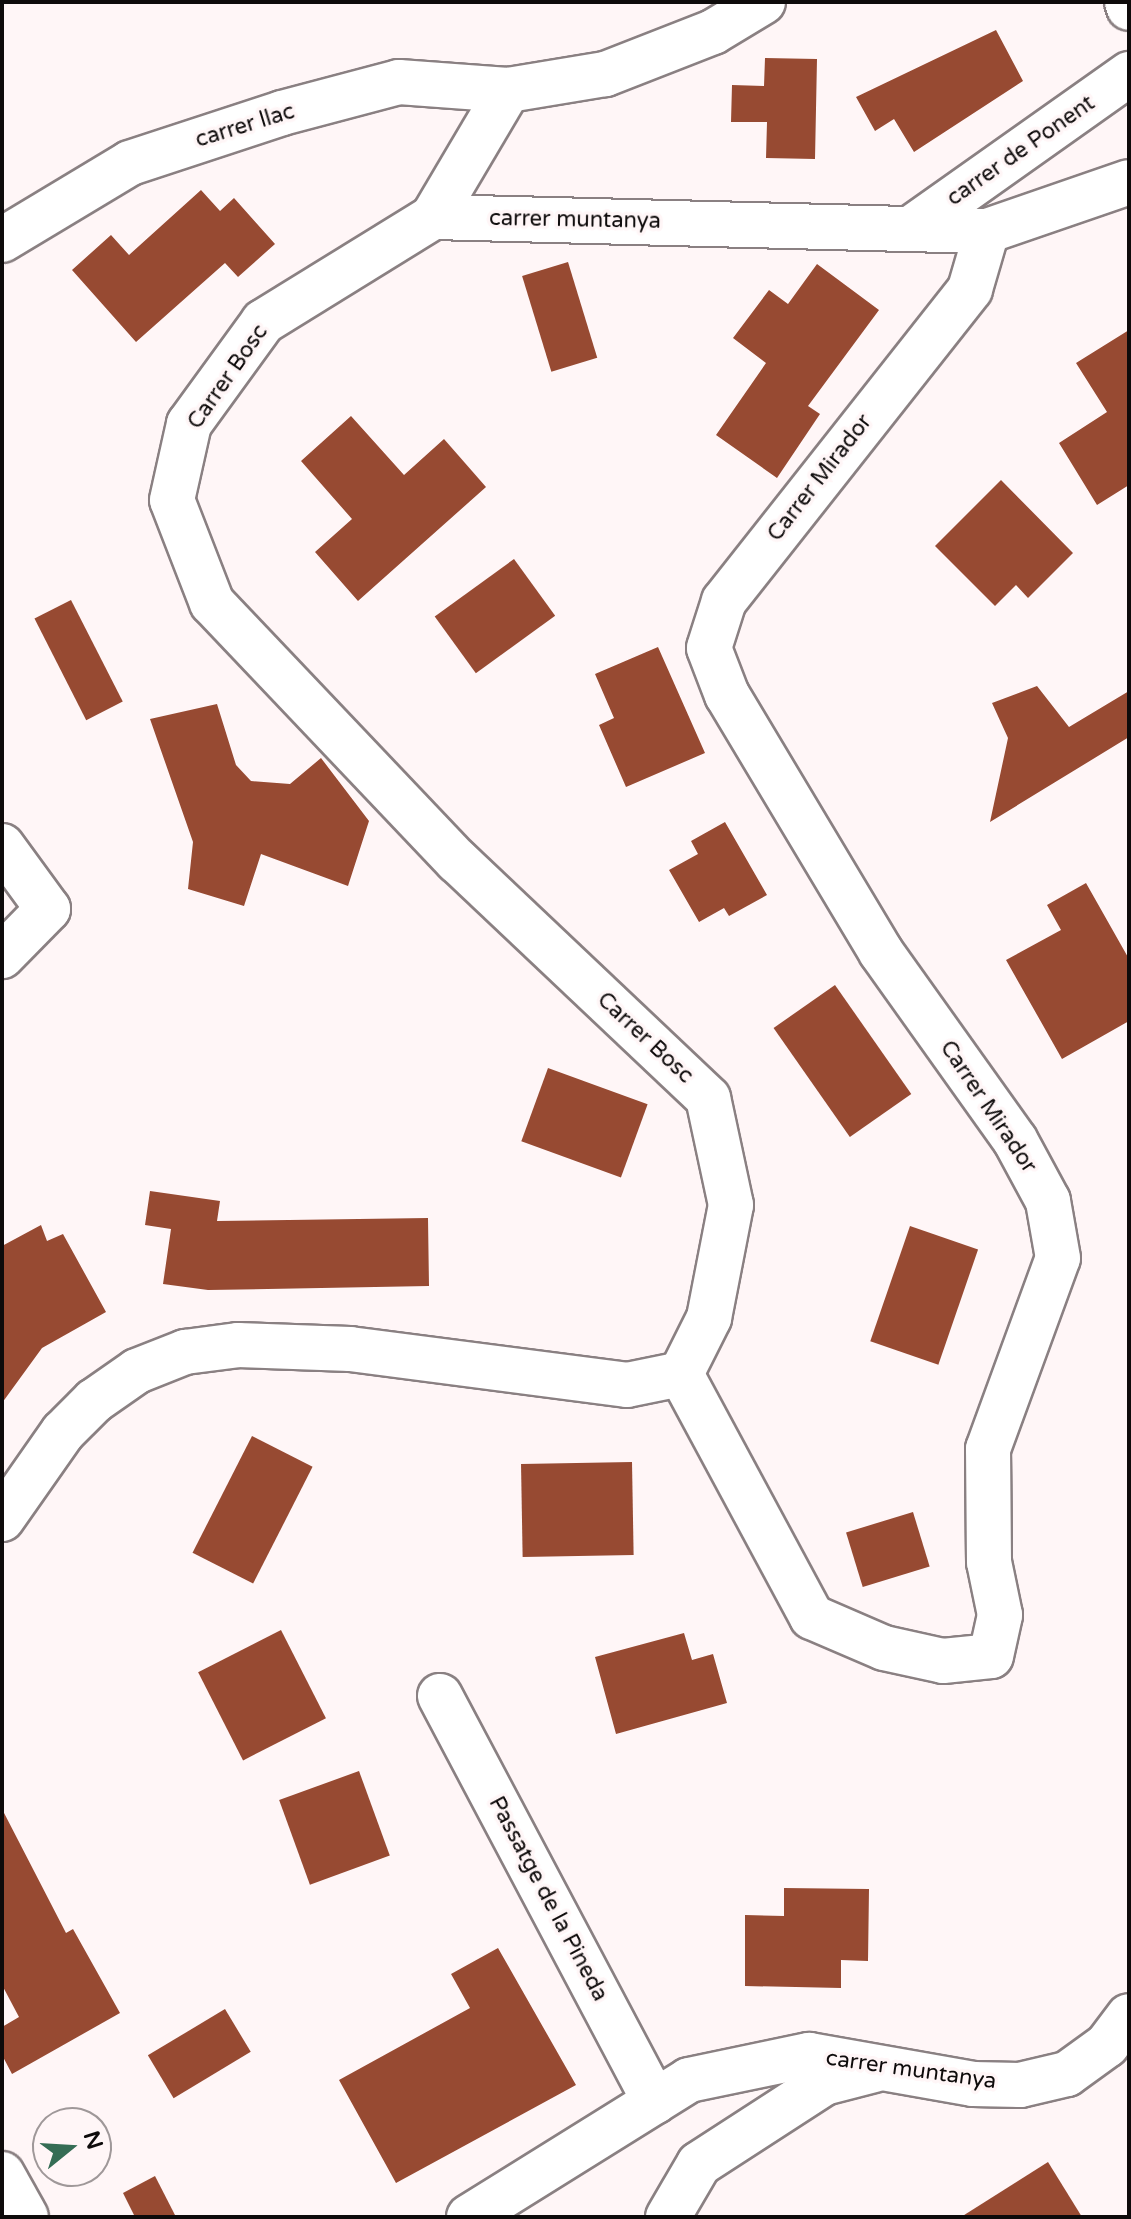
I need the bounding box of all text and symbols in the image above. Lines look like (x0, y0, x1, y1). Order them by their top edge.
street label: carrer de Ponent (942, 90, 1100, 212)
street label: carrer llac (192, 98, 298, 154)
street label: carrer muntanya (489, 205, 661, 235)
street label: Carrer Bosc (182, 320, 274, 434)
street label: Carrer Mirador (762, 409, 878, 547)
street label: Carrer Bosc (592, 987, 698, 1089)
street label: Carrer Mirador (934, 1036, 1042, 1178)
street label: Passatge de la Pineda (483, 1792, 613, 2006)
street label: carrer muntanya (824, 2045, 998, 2095)
north arrow (32, 2107, 112, 2187)
text: N (78, 2128, 108, 2153)

